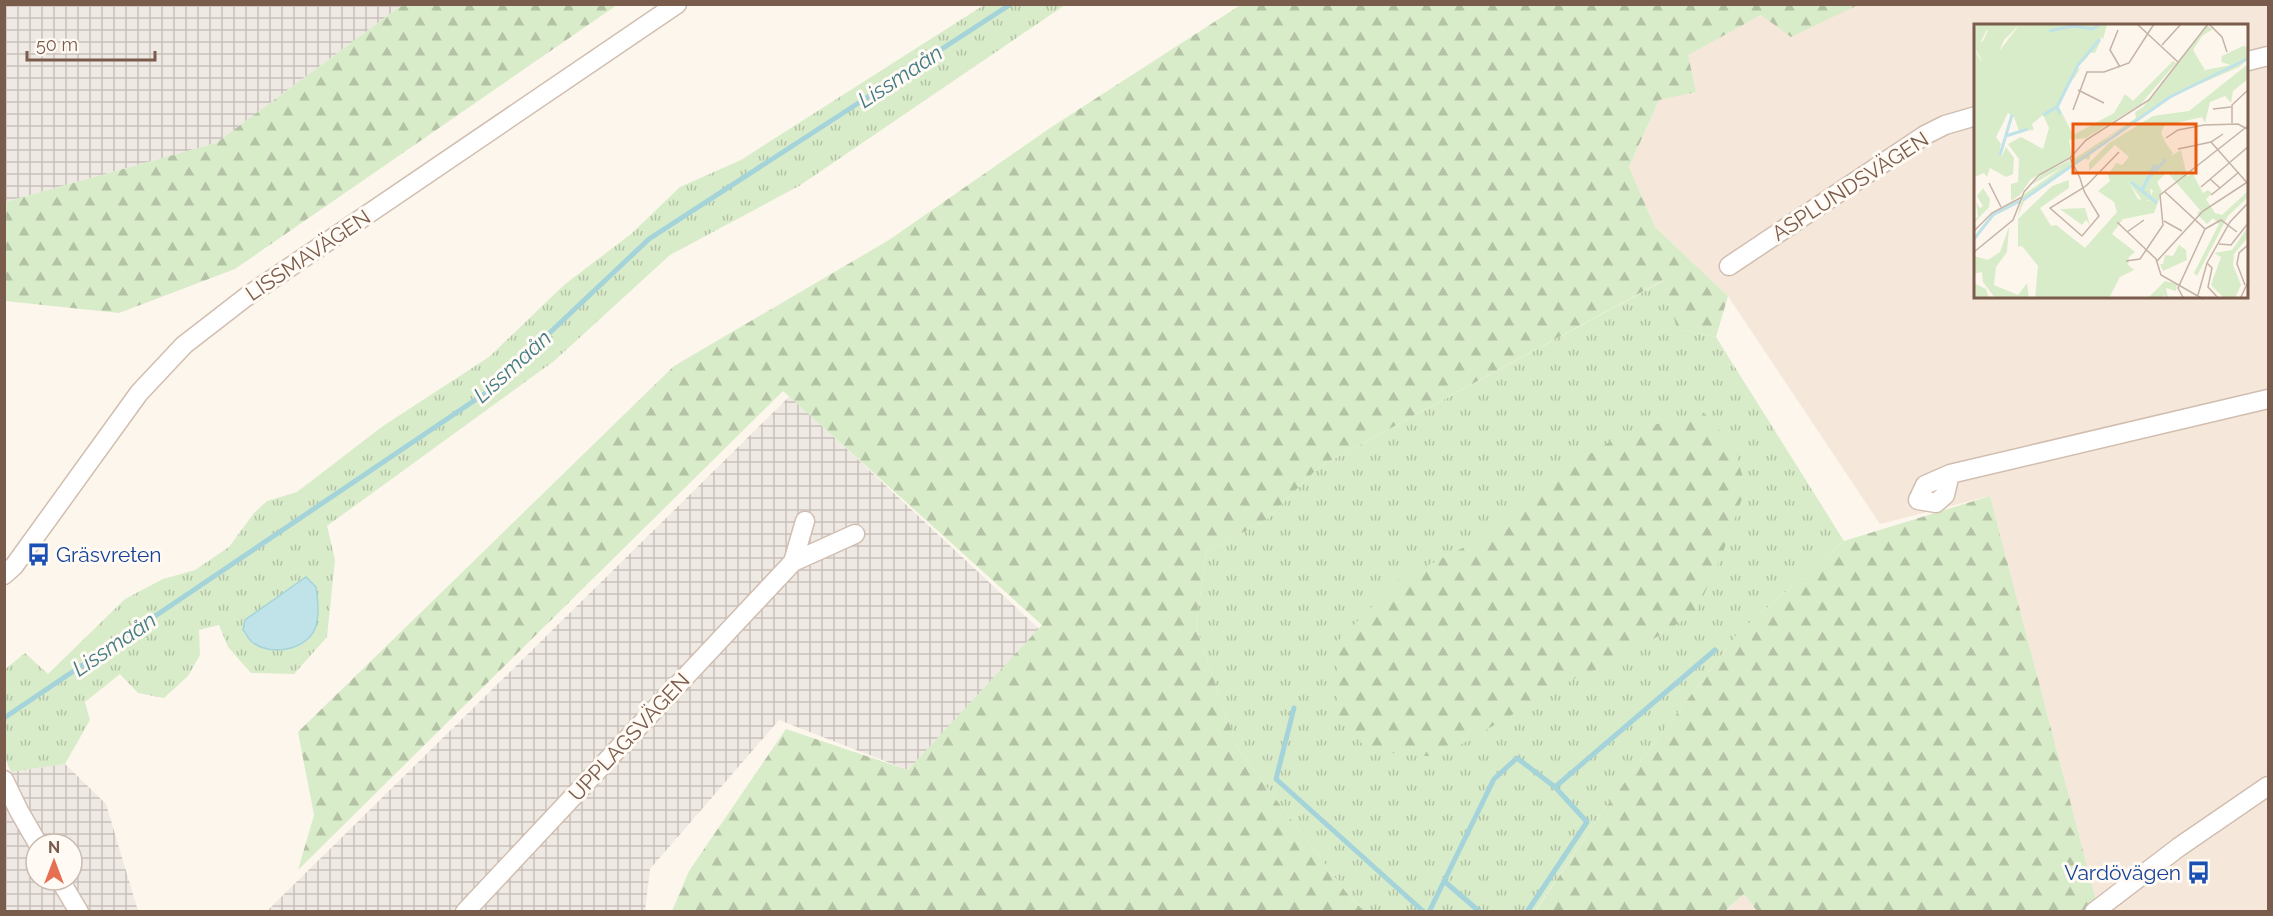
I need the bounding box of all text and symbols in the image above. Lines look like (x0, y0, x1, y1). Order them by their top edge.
scale bar (27, 24, 154, 62)
inset map (1974, 24, 2249, 298)
text: 50 m (36, 34, 78, 55)
water label: Lissmaån (853, 39, 947, 113)
street label: ASPLUNDSVÄGEN (1767, 126, 1933, 246)
street label: LISSMAVÄGEN (241, 204, 375, 306)
water label: Lissmaån (468, 324, 556, 408)
bus stop icon: Gräsvreten (25, 541, 51, 567)
place label: Gräsvreten (56, 542, 162, 567)
water label: Lissmaån (67, 607, 161, 681)
street label: UPPLAGSVÄGEN (563, 668, 695, 806)
north arrow (24, 832, 84, 892)
text: N (48, 838, 60, 857)
bus stop icon: Vardövägen (2186, 859, 2212, 885)
place label: Vardövägen (2064, 860, 2181, 885)

